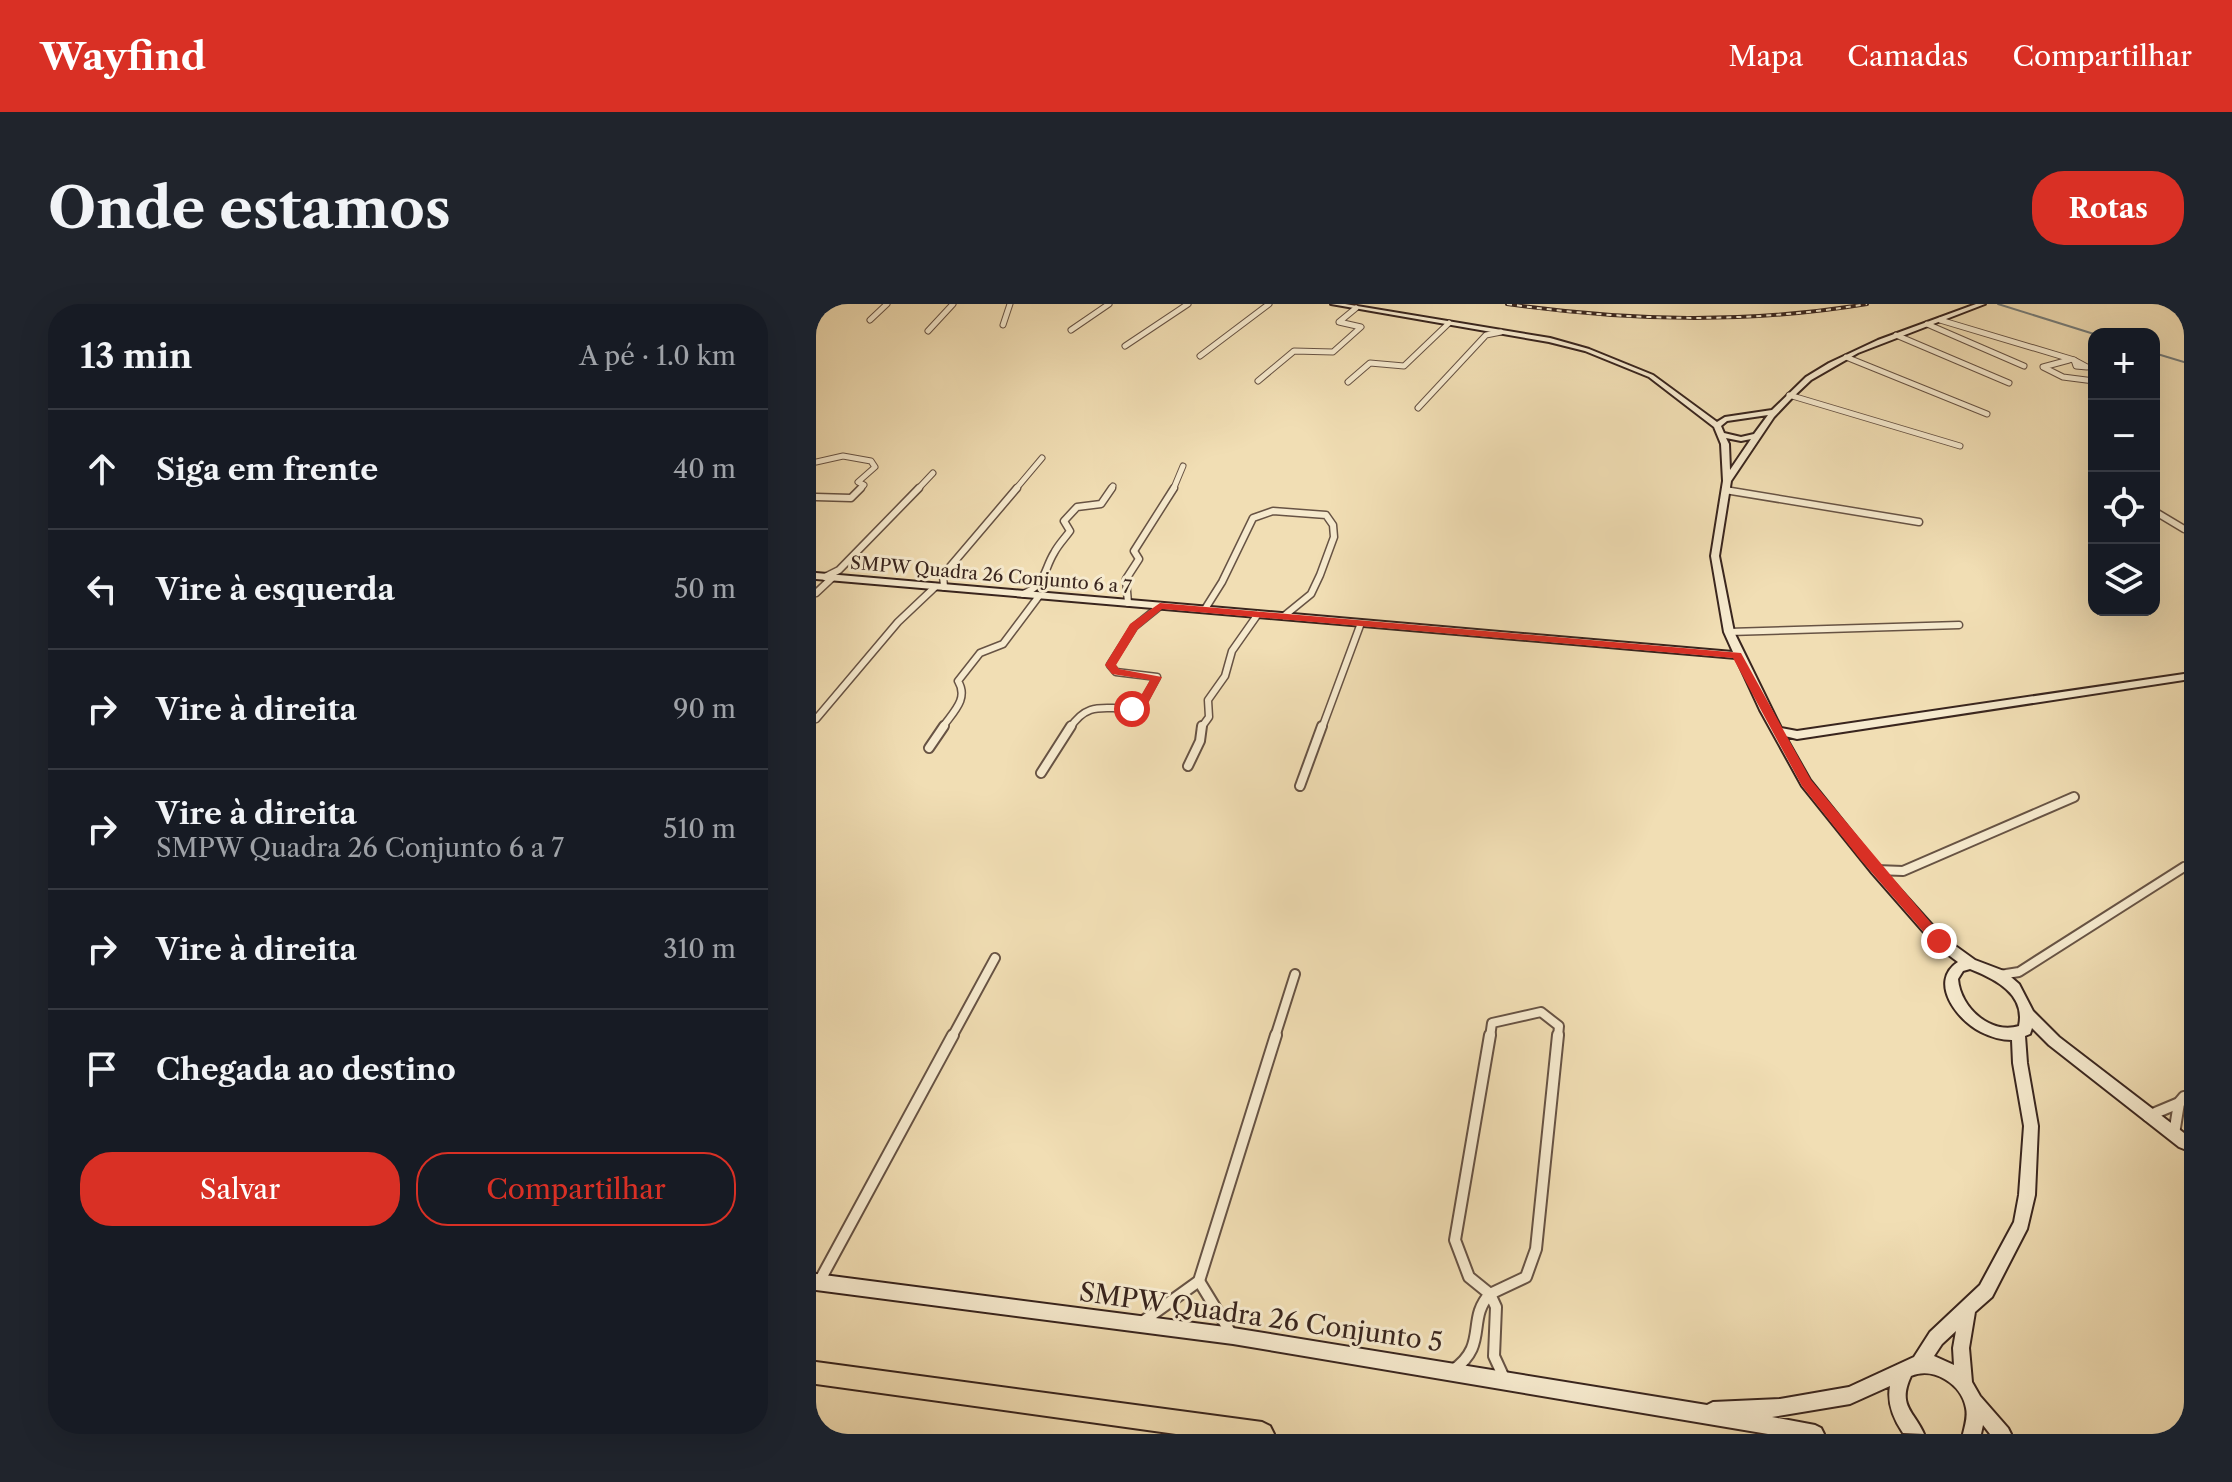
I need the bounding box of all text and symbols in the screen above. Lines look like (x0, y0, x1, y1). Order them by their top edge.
text: Wayfind (40, 33, 206, 80)
text: Mapa (1728, 39, 1803, 73)
text: Camadas (1847, 39, 1969, 73)
text: Compartilhar (2013, 39, 2192, 73)
button: Rotas (2032, 171, 2184, 245)
text: Onde estamos (48, 174, 451, 243)
map controls (2088, 328, 2160, 616)
button: + (2088, 328, 2160, 400)
text: 13 min (80, 335, 192, 377)
text: A pé · 1.0 km (579, 340, 736, 372)
button: − (2088, 400, 2160, 472)
icon: ahead (80, 447, 124, 491)
text: Siga em frente (156, 451, 378, 488)
text: 40 m (673, 453, 736, 485)
button: locate (2088, 472, 2160, 544)
button: layers (2088, 544, 2160, 616)
street label: SMPW Quadra 26 Conjunto 6 a 7 (849, 552, 1133, 598)
icon: left (80, 567, 124, 611)
text: Vire à esquerda (156, 571, 395, 608)
text: 50 m (674, 573, 736, 605)
icon: right (80, 687, 124, 731)
text: Vire à direita (156, 691, 357, 728)
route start (1114, 691, 1150, 727)
text: 90 m (673, 693, 736, 725)
text: Vire à direita (156, 795, 357, 832)
icon: right (80, 807, 124, 851)
text: 510 m (663, 813, 736, 845)
text: SMPW Quadra 26 Conjunto 6 a 7 (156, 832, 564, 864)
route end (1921, 923, 1957, 959)
icon: right (80, 927, 124, 971)
text: Vire à direita (156, 931, 357, 968)
text: 310 m (663, 933, 736, 965)
icon: arrive (80, 1047, 124, 1091)
text: Chegada ao destino (156, 1051, 456, 1088)
button: Salvar (80, 1152, 400, 1226)
button: Compartilhar (416, 1152, 736, 1226)
street label: SMPW Quadra 26 Conjunto 5 (1077, 1276, 1445, 1358)

